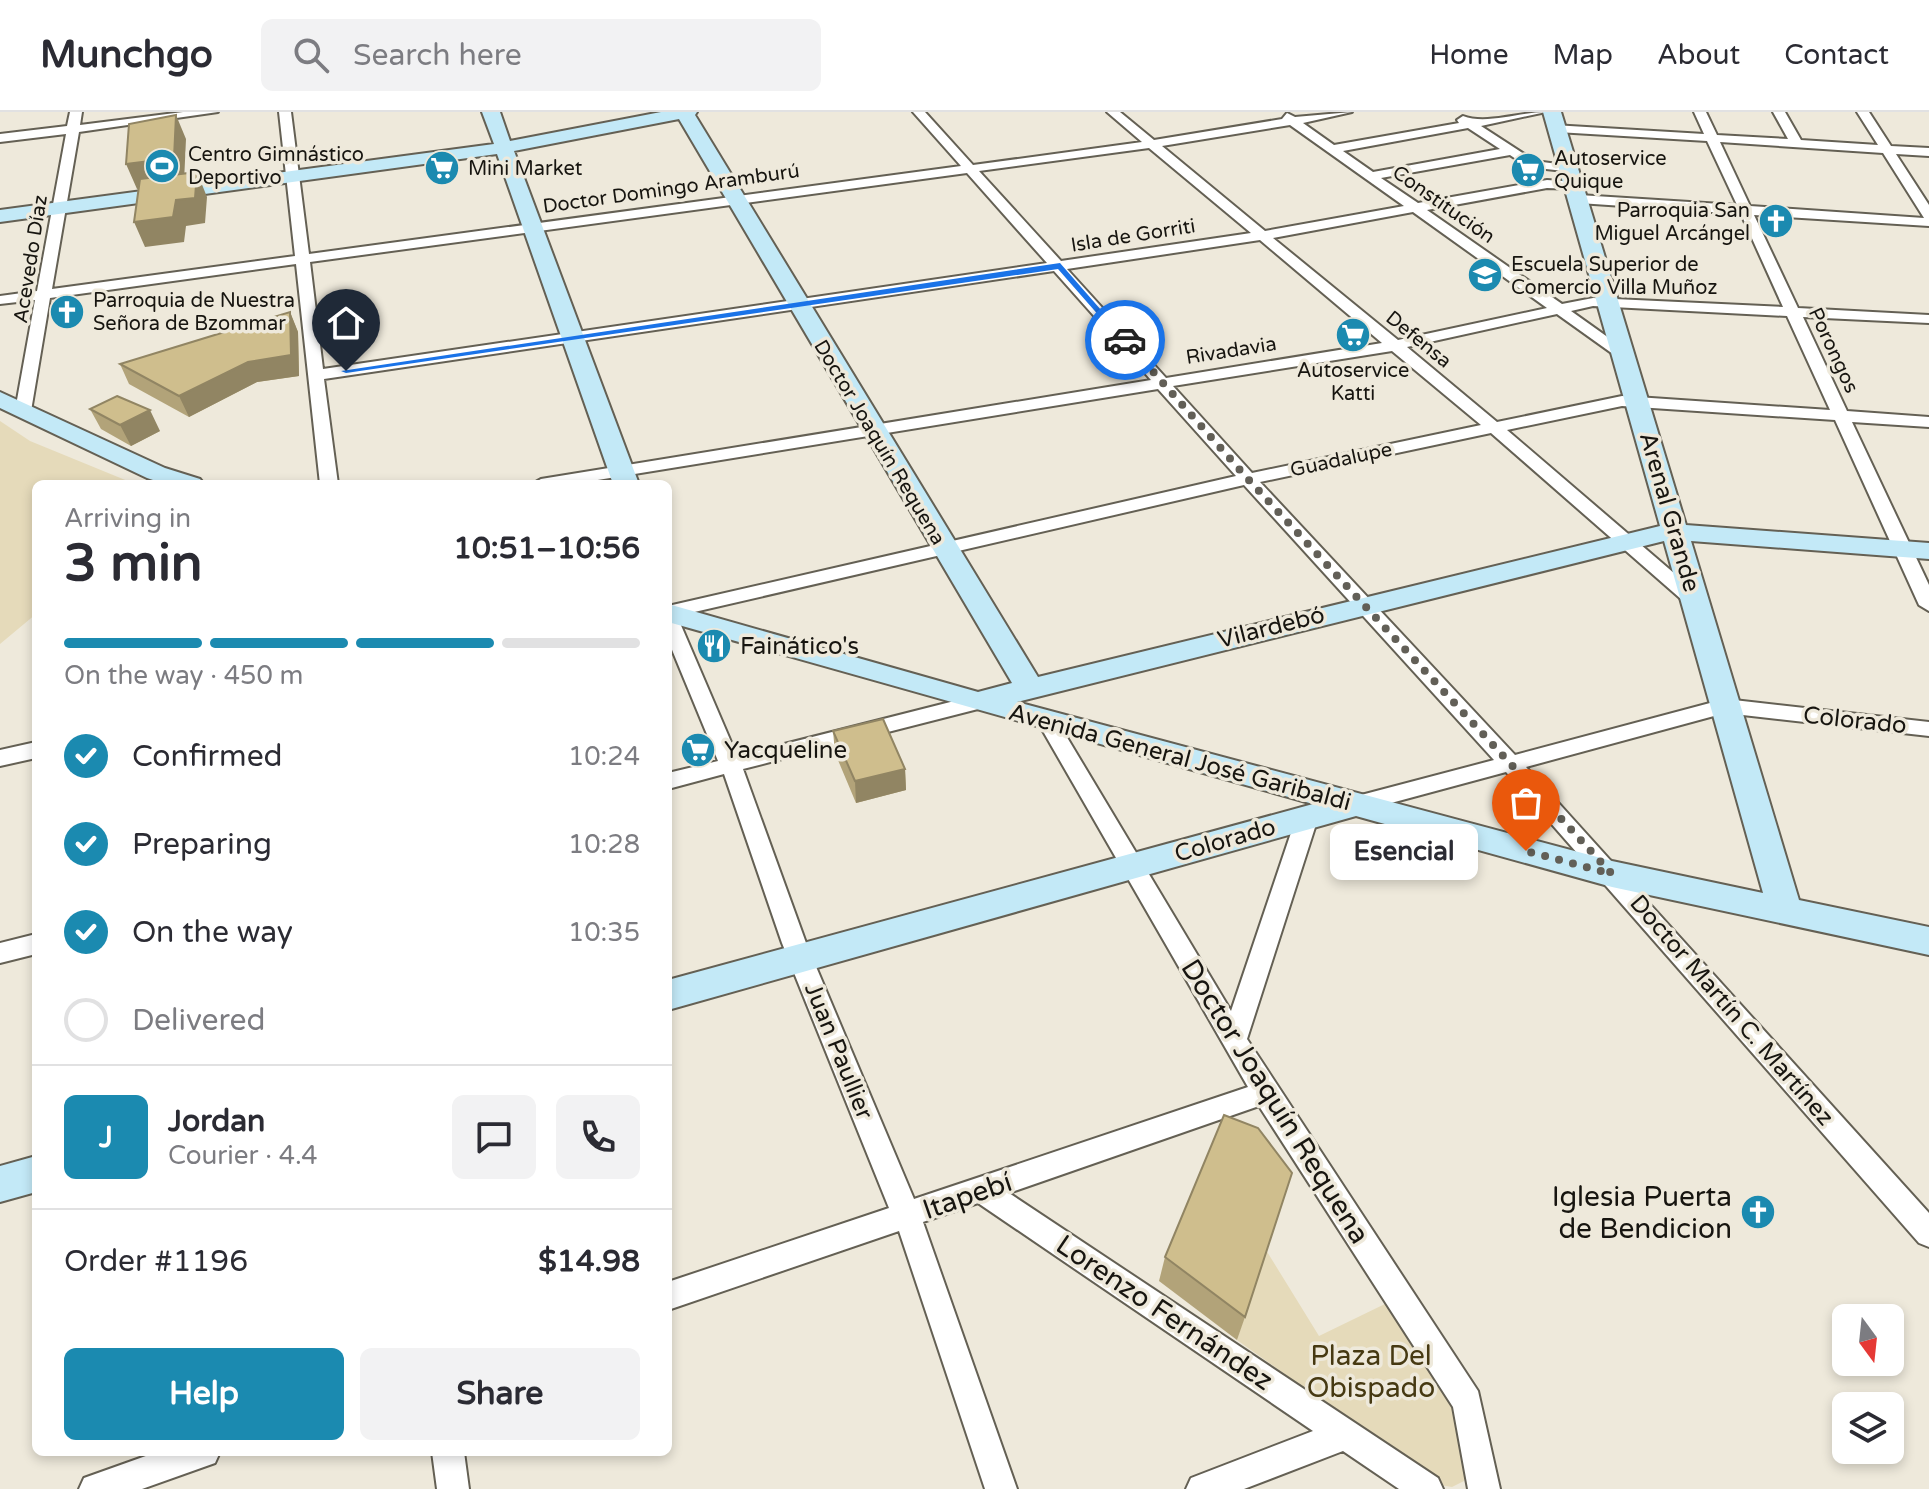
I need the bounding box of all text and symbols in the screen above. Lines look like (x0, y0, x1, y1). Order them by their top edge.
search box (261, 19, 821, 91)
text: Munchgo (40, 32, 213, 78)
icon: search (289, 33, 333, 77)
text: Search here (353, 37, 522, 74)
text: Home (1429, 38, 1509, 72)
text: Map (1553, 38, 1613, 72)
text: About (1657, 38, 1740, 72)
text: Contact (1784, 38, 1889, 72)
place label: Centro Gimnástico Deportivo (188, 143, 364, 190)
sports icon: Centro Gimnástico Deportivo (143, 147, 181, 185)
place label: Autoservice Quique (1554, 147, 1667, 194)
supermarket icon: Mini Market (423, 149, 461, 187)
supermarket icon: Autoservice Quique (1509, 151, 1547, 189)
place label: Mini Market (468, 157, 583, 181)
street label: Doctor Domingo Aramburú (541, 159, 801, 219)
street label: Constitución (1387, 161, 1499, 249)
street label: Acevedo Díaz (9, 193, 53, 325)
place label: Parroquia San Miguel Arcángel (1594, 199, 1750, 246)
church icon: Parroquia San Miguel Arcángel (1757, 202, 1795, 240)
street label: Isla de Gorriti (1069, 214, 1197, 258)
place label: Escuela Superior de Comercio Villa Muñoz (1511, 253, 1717, 300)
school or university icon: Escuela Superior de Comercio Villa Muñoz (1466, 256, 1504, 294)
place label: Parroquia de Nuestra Señora de Bzommar (93, 289, 295, 336)
pin (312, 289, 380, 371)
church icon: Parroquia de Nuestra Señora de Bzommar (48, 293, 86, 331)
courier (1085, 300, 1165, 380)
icon: home (324, 301, 368, 345)
street label: Porongos (1803, 304, 1863, 397)
street label: Defensa (1381, 306, 1456, 373)
supermarket icon: Autoservice Katti (1334, 316, 1372, 354)
icon: car (1103, 318, 1147, 362)
street label: Rivadavia (1184, 332, 1278, 370)
street label: Doctor Joaquín Requena (808, 336, 950, 549)
place label: Autoservice Katti (1297, 359, 1409, 406)
street label: Arenal Grande (1633, 429, 1706, 595)
street label: Guadalupe (1288, 437, 1394, 482)
text: Arriving in (64, 503, 191, 534)
text: 10:51–10:56 (453, 530, 640, 567)
text: 3 min (64, 532, 203, 595)
street label: Vilardebó (1215, 600, 1328, 655)
restaurant icon: Fainático's (695, 627, 733, 665)
place label: Fainático's (740, 632, 859, 661)
text: On the way · 450 m (64, 660, 303, 691)
street label: Avenida General José Garibaldi (1006, 698, 1354, 817)
street label: Colorado (1802, 701, 1908, 740)
supermarket icon: Yacqueline (679, 731, 717, 769)
icon: check (64, 734, 108, 778)
place label: Yacqueline (724, 736, 847, 765)
text: Confirmed (132, 738, 283, 775)
text: 10:24 (568, 741, 640, 772)
pin (1492, 769, 1560, 851)
icon: bag (1504, 781, 1548, 825)
street label: Colorado (1171, 812, 1279, 869)
icon: check (64, 822, 108, 866)
callout: Esencial (1330, 823, 1478, 879)
text: Preparing (132, 826, 272, 863)
text: 10:28 (568, 829, 640, 860)
text: Esencial (1354, 836, 1454, 867)
street label: Doctor Martín C. Martínez (1624, 889, 1840, 1132)
icon: check (64, 910, 108, 954)
text: On the way (132, 914, 293, 951)
text: 10:35 (568, 917, 640, 948)
street label: Doctor Joaquín Requena (1174, 953, 1377, 1250)
street label: Juan Paullier (798, 979, 879, 1124)
text: Delivered (132, 1002, 266, 1039)
button: chat (452, 1095, 536, 1179)
button: phone (556, 1095, 640, 1179)
text: Jordan (168, 1103, 265, 1140)
text: J (99, 1119, 113, 1156)
text: Courier · 4.4 (168, 1140, 318, 1171)
street label: Itapebí (918, 1165, 1017, 1227)
place label: Iglesia Puerta de Bendicion (1552, 1180, 1732, 1246)
church icon: Iglesia Puerta de Bendicion (1739, 1193, 1777, 1231)
street label: Lorenzo Fernández (1049, 1228, 1279, 1398)
text: Order #1196 (64, 1243, 248, 1280)
text: $14.98 (538, 1243, 640, 1280)
north arrow (1832, 1304, 1904, 1376)
map controls (1832, 1304, 1904, 1464)
park label: Plaza Del Obispado (1307, 1339, 1435, 1405)
button: Help (64, 1348, 344, 1440)
button: Share (360, 1348, 640, 1440)
button: layers (1832, 1392, 1904, 1464)

